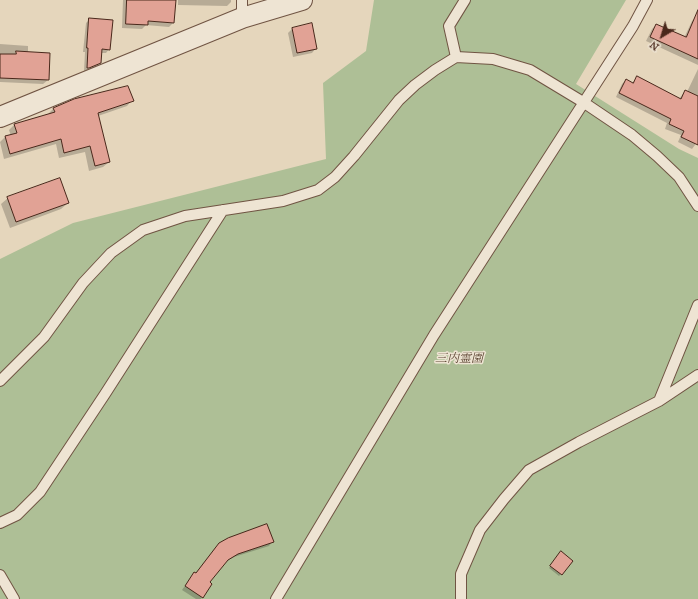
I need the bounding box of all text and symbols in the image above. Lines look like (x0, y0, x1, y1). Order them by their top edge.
north arrow (642, 16, 682, 56)
text: N (647, 38, 662, 54)
park label: 三内霊園 (435, 352, 483, 366)

